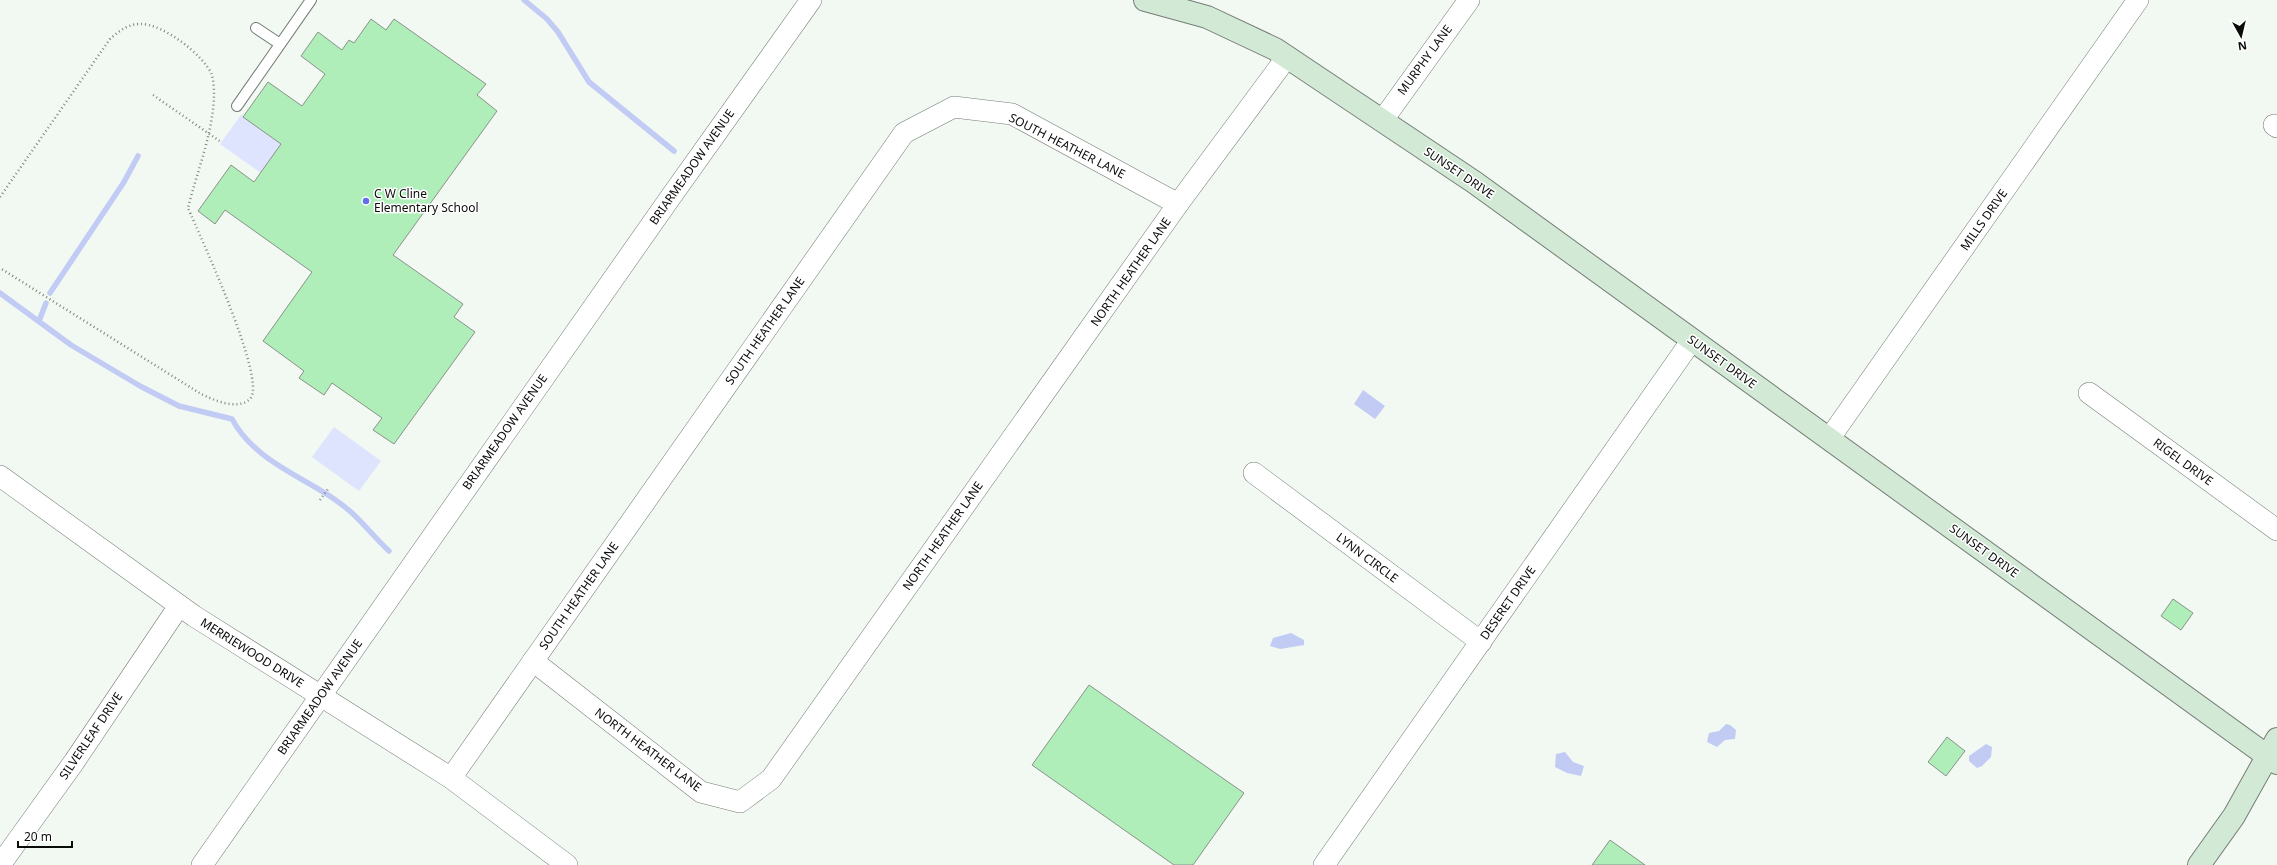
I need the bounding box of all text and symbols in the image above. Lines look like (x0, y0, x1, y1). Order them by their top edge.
north arrow (2221, 16, 2261, 56)
street label: MURPHY LANE (1393, 21, 1456, 98)
text: N (2237, 38, 2248, 54)
street label: BRIARMEADOW AVENUE (645, 105, 738, 228)
street label: SOUTH HEATHER LANE (1006, 109, 1128, 182)
street label: SUNSET DRIVE (1421, 143, 1498, 202)
place label: C W Cline Elementary School (374, 185, 479, 216)
street label: MILLS DRIVE (1956, 186, 2011, 254)
marker: C W Cline Elementary School (361, 196, 371, 206)
street label: NORTH HEATHER LANE (1086, 214, 1175, 330)
street label: SOUTH HEATHER LANE (721, 273, 808, 388)
street label: SUNSET DRIVE (1684, 331, 1760, 392)
street label: BRIARMEADOW AVENUE (458, 370, 551, 493)
street label: RIGEL DRIVE (2150, 434, 2217, 489)
street label: NORTH HEATHER LANE (898, 478, 987, 594)
street label: SUNSET DRIVE (1946, 520, 2022, 581)
street label: LYNN CIRCLE (1333, 529, 1402, 587)
street label: SOUTH HEATHER LANE (535, 538, 622, 653)
street label: DESERET DRIVE (1476, 562, 1539, 643)
street label: MERRIEWOOD DRIVE (197, 614, 307, 691)
street label: BRIARMEADOW AVENUE (273, 635, 366, 758)
street label: SILVERLEAF DRIVE (55, 689, 126, 783)
street label: NORTH HEATHER LANE (591, 704, 705, 795)
scale bar (18, 823, 72, 849)
text: 20 m (24, 828, 52, 845)

